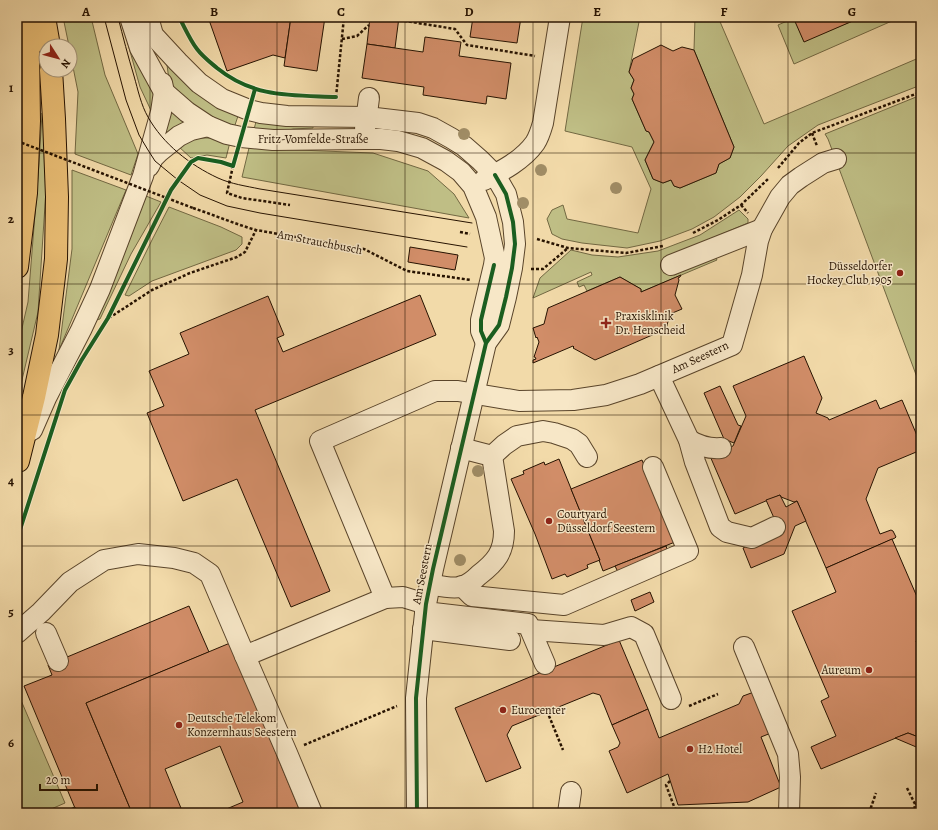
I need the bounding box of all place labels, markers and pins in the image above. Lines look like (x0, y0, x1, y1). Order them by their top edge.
place label: Düsseldorfer Hockey Club 1905 (807, 258, 892, 288)
marker: Düsseldorfer Hockey Club 1905 (895, 268, 905, 278)
place label: Praxisklinik Dr. Henscheid (615, 308, 686, 338)
marker: Praxisklinik Dr. Henscheid (600, 317, 612, 329)
place label: Courtyard Düsseldorf Seestern (557, 506, 656, 536)
marker: Courtyard Düsseldorf Seestern (544, 516, 554, 526)
place label: Aureum (820, 662, 861, 678)
marker: Aureum (864, 665, 874, 675)
place label: Eurocenter (511, 702, 566, 718)
marker: Eurocenter (498, 705, 508, 715)
place label: Deutsche Telekom Konzernhaus Seestern (187, 710, 297, 740)
marker: Deutsche Telekom Konzernhaus Seestern (174, 720, 184, 730)
place label: H2 Hotel (698, 741, 742, 757)
marker: H2 Hotel (685, 744, 695, 754)

